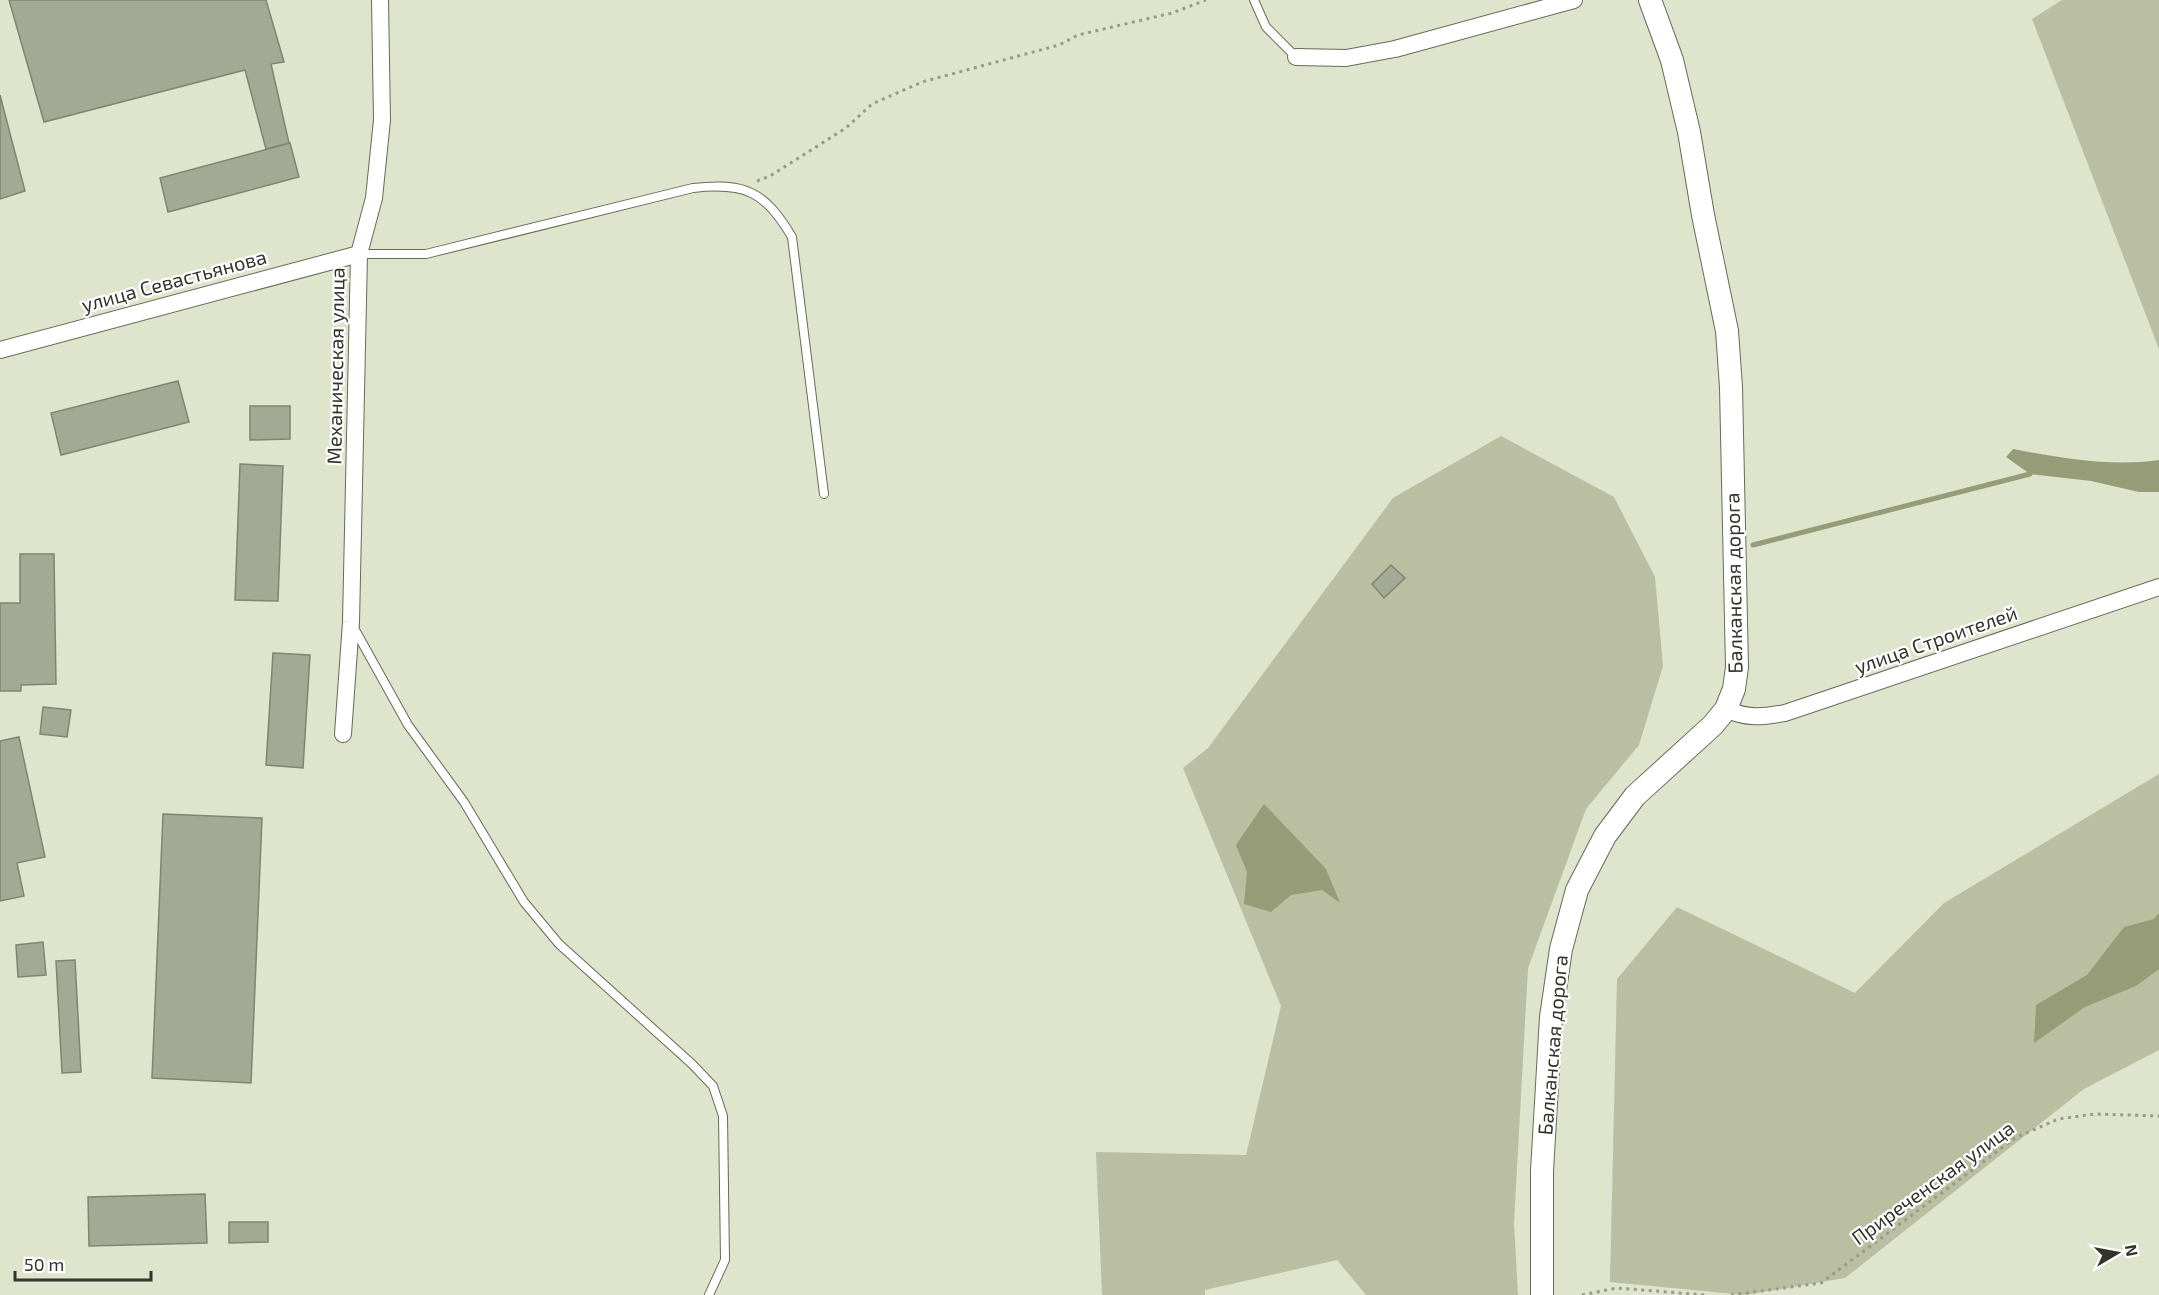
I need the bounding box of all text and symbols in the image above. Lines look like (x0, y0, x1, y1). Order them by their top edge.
street label: улица Севастьянова (79, 244, 269, 317)
street label: Механическая улица (321, 267, 350, 465)
street label: Балканская дорога (1719, 492, 1747, 674)
street label: улица Строителей (1851, 600, 2021, 679)
street label: Балканская дорога (1532, 954, 1572, 1136)
street label: Приреченская улица (1846, 1115, 2019, 1250)
north arrow (2087, 1223, 2147, 1283)
text: N (2122, 1243, 2143, 1258)
scale bar (15, 1244, 152, 1282)
text: 50 m (24, 1253, 64, 1275)

